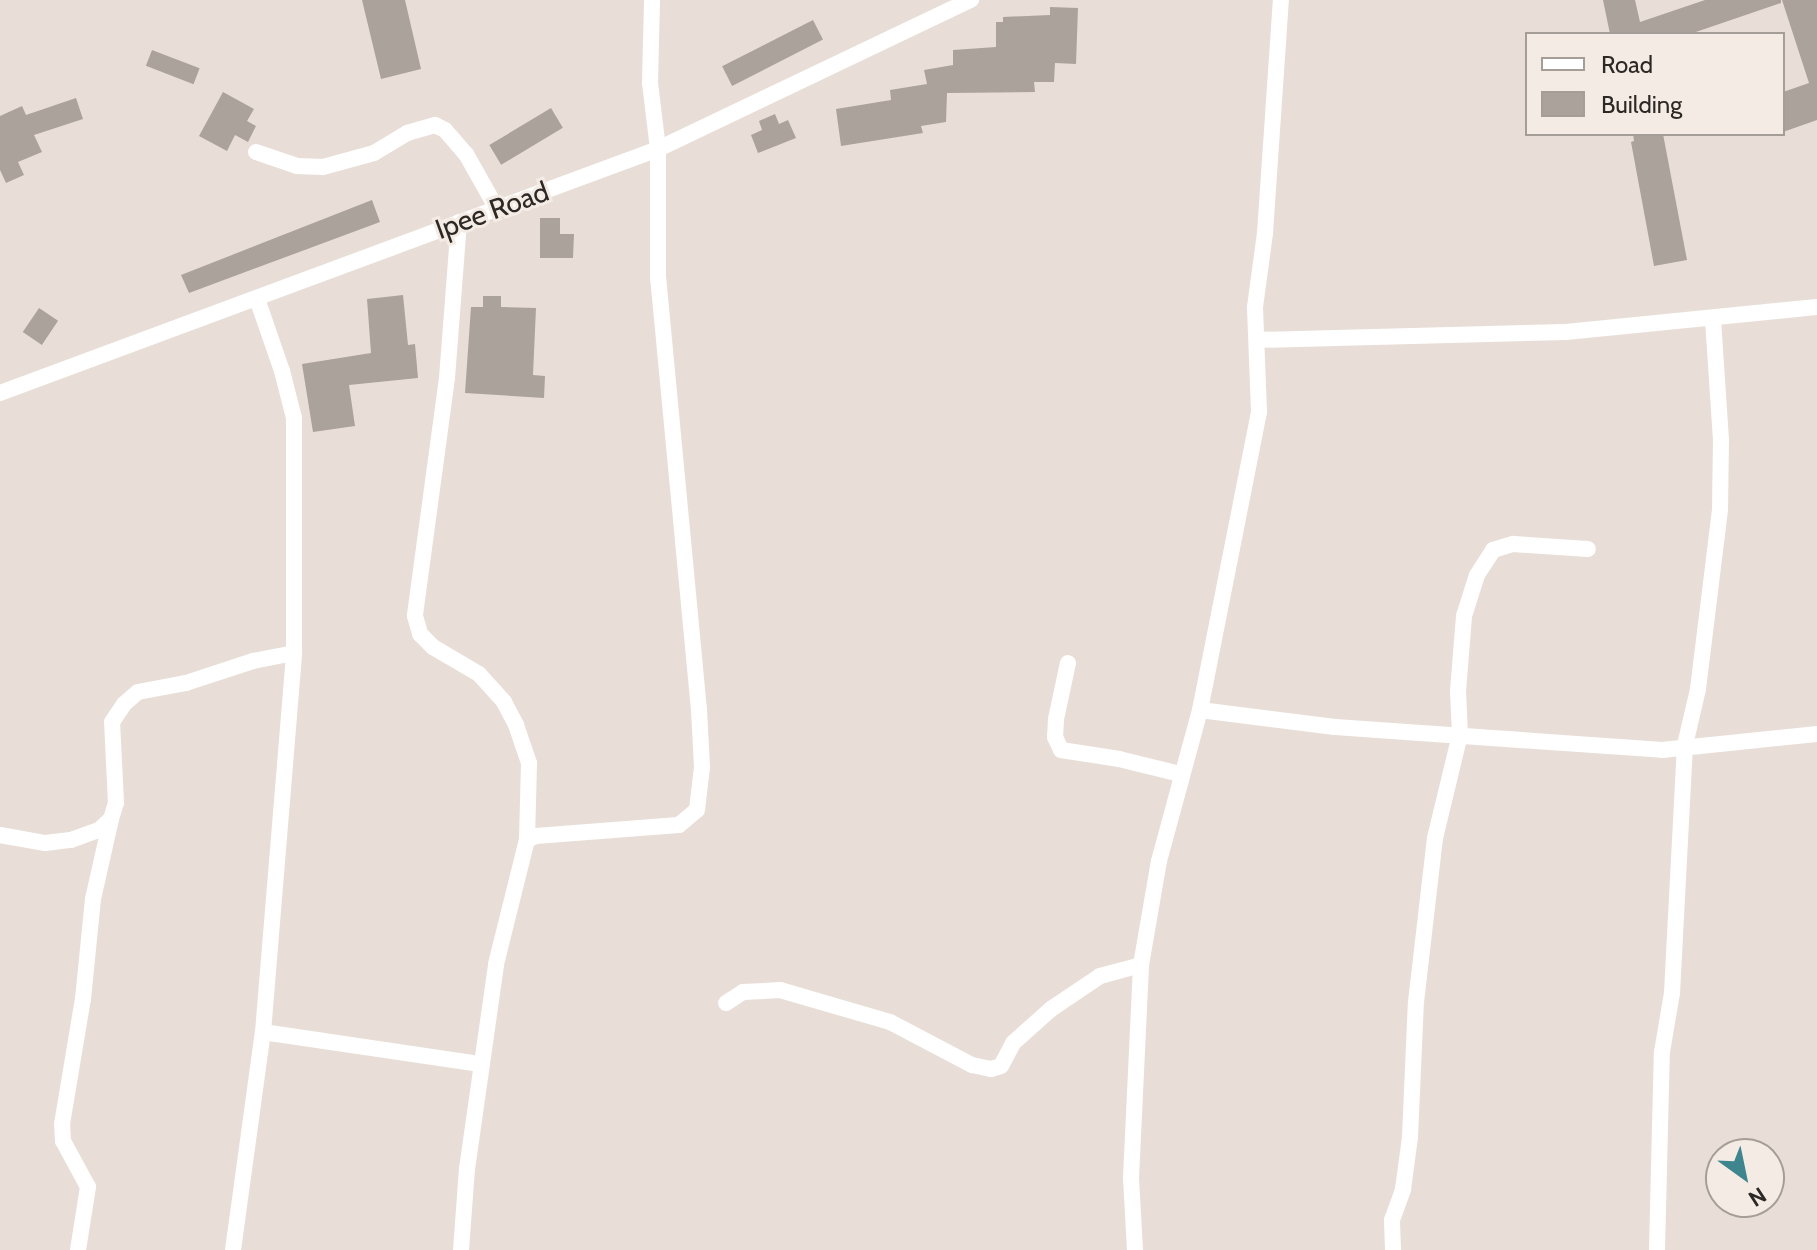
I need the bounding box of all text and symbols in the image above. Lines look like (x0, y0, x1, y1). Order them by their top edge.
legend (1525, 32, 1785, 136)
text: Road (1601, 50, 1653, 79)
text: Building (1601, 90, 1682, 119)
street label: Ipee Road (431, 174, 553, 246)
north arrow (1705, 1138, 1785, 1218)
text: N (1743, 1181, 1771, 1212)

